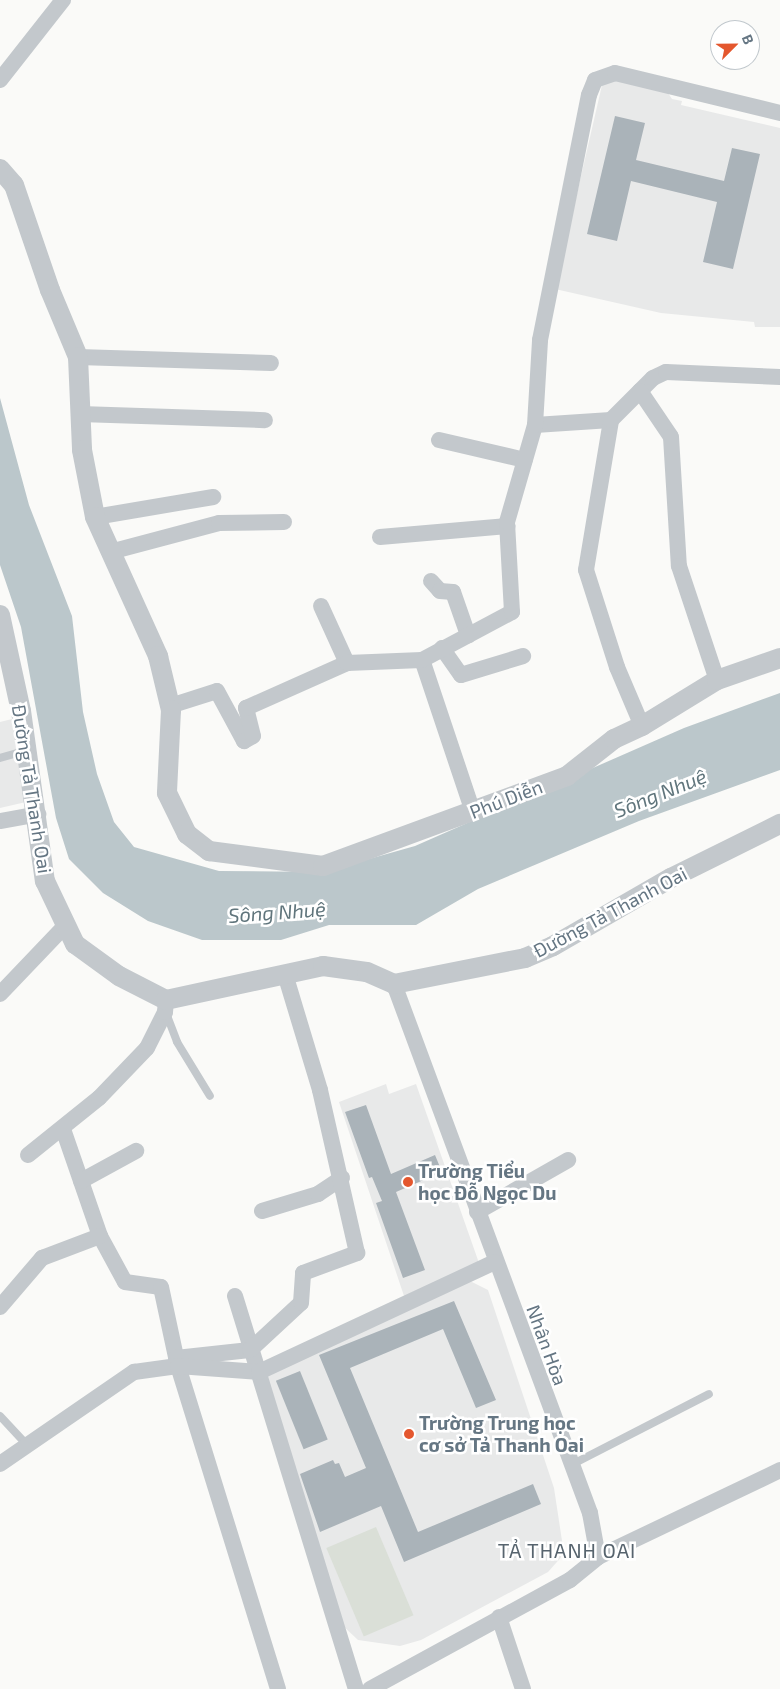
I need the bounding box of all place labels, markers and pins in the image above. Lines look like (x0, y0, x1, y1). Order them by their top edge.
place label: Trường Tiểu học Đỗ Ngọc Du (418, 1160, 557, 1204)
marker: Trường Tiểu học Đỗ Ngọc Du (402, 1176, 414, 1188)
place label: Trường Trung học cơ sở Tả Thanh Oai (419, 1412, 585, 1456)
marker: Trường Trung học cơ sở Tả Thanh Oai (403, 1428, 415, 1440)

